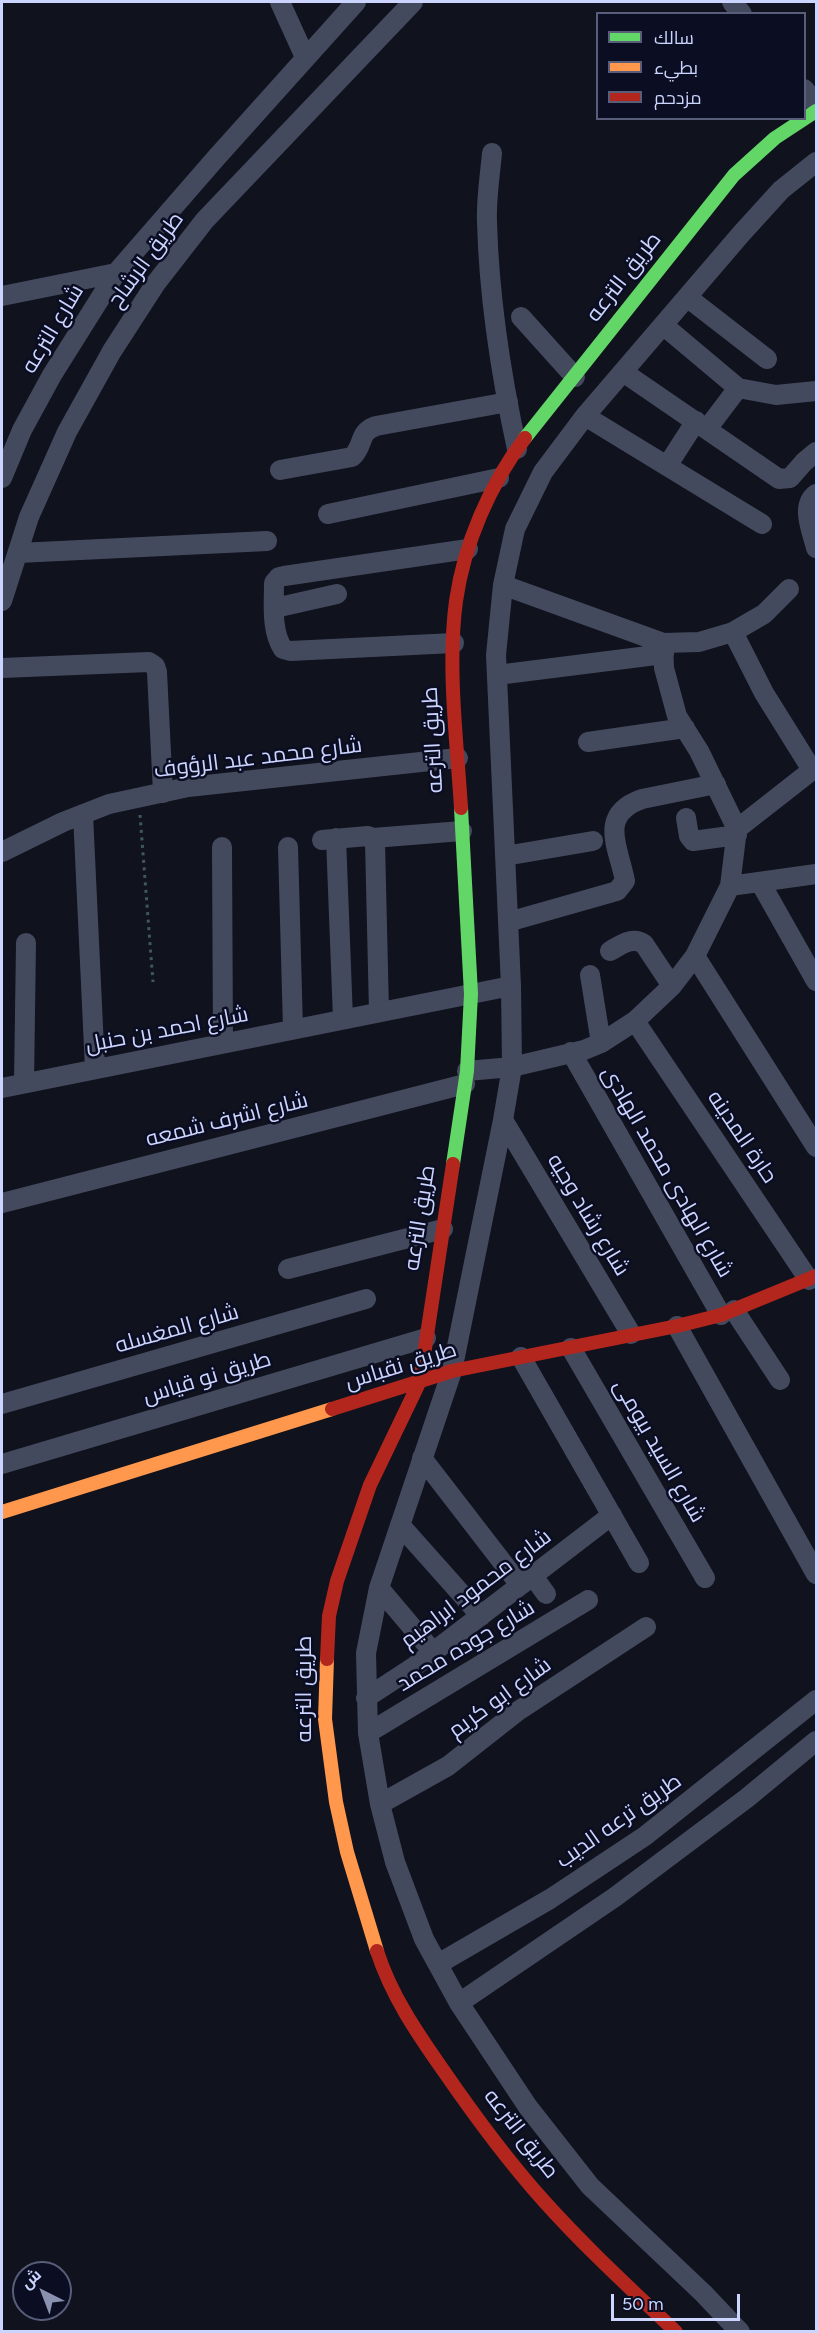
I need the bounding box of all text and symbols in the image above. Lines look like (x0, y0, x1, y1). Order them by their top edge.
legend (596, 12, 806, 120)
text: سالك (654, 27, 694, 49)
text: بطيء (654, 57, 698, 79)
text: مزدحم (654, 87, 702, 109)
street label: طريق الرشاح (102, 207, 190, 313)
street label: طريق الترعه (581, 227, 667, 327)
street label: شارع الترعه (16, 280, 90, 378)
street label: طريق الترعه (417, 686, 449, 794)
street label: شارع محمد عبد الرؤوف (152, 732, 364, 784)
street label: شارع احمد بن حنبل (83, 1001, 251, 1059)
street label: شارع الهادى محمد الهادى (596, 1062, 738, 1282)
street label: حارة المدينه (701, 1086, 783, 1188)
street label: شارع اشرف شمعه (143, 1087, 311, 1153)
street label: شارع رشاد وجيه (541, 1149, 635, 1281)
street label: طريق الترعه (399, 1163, 441, 1273)
street label: شارع المغسله (112, 1299, 242, 1359)
street label: طريق نقباس (342, 1337, 460, 1395)
street label: طريق نو قياس (140, 1346, 274, 1410)
street label: شارع السيد بيومى (607, 1375, 711, 1527)
street label: شارع محمود ابراهيم (395, 1524, 557, 1654)
street label: شارع جوده محمد (392, 1595, 540, 1697)
street label: طريق الترعه (292, 1636, 318, 1742)
street label: شارع ابو كريم (444, 1652, 556, 1744)
street label: طريق ترعه الديب (551, 1768, 687, 1874)
street label: طريق الترعه (478, 2084, 564, 2184)
north arrow (12, 2261, 72, 2321)
text: ش (17, 2265, 45, 2293)
scale bar (614, 2282, 743, 2320)
text: 50 m (622, 2293, 664, 2315)

